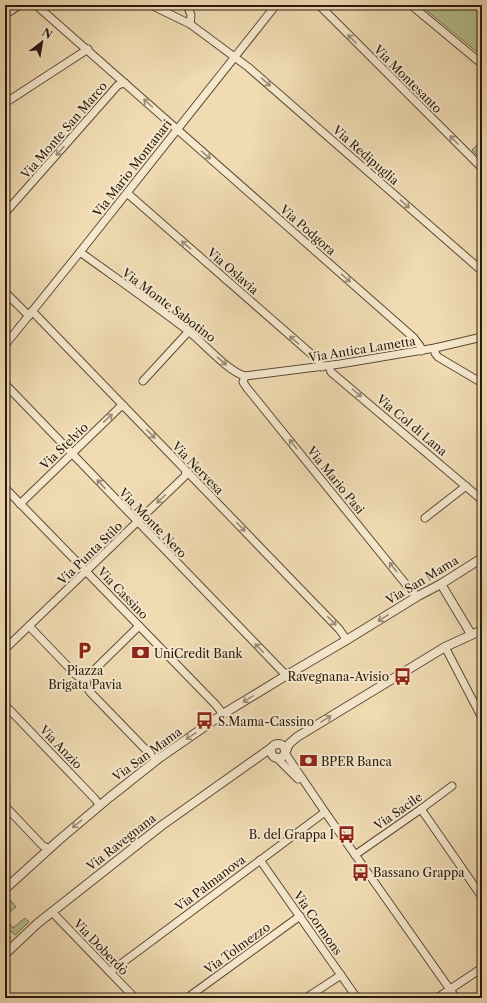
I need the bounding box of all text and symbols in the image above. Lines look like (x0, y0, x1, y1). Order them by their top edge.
north arrow (22, 22, 62, 62)
text: N (39, 25, 55, 42)
one-way arrow (347, 34, 357, 44)
street label: Via Montesanto (370, 41, 445, 116)
one-way arrow (260, 77, 271, 86)
street label: Via Monte San Marco (17, 78, 110, 182)
one-way arrow (143, 99, 153, 108)
street label: Via Mario Montanari (89, 116, 175, 220)
street label: Via Redipuglia (329, 122, 403, 188)
one-way arrow (449, 135, 459, 145)
one-way arrow (56, 146, 65, 157)
one-way arrow (201, 151, 211, 160)
one-way arrow (400, 200, 411, 209)
street label: Via Podgora (276, 201, 339, 259)
one-way arrow (181, 240, 192, 249)
street label: Via Oslavia (204, 244, 262, 298)
street label: Via Monte Sabotino (118, 264, 219, 345)
one-way arrow (341, 273, 351, 283)
street label: Via Antica Lametta (306, 333, 417, 365)
one-way arrow (290, 336, 300, 345)
one-way arrow (217, 356, 228, 365)
one-way arrow (351, 389, 362, 398)
street label: Via Col di Lana (373, 391, 451, 459)
one-way arrow (103, 414, 113, 423)
street label: Via Stelvio (36, 419, 91, 473)
one-way arrow (146, 429, 156, 439)
street label: Via Nervesa (168, 438, 227, 498)
one-way arrow (288, 439, 297, 450)
street label: Via Mario Pasi (304, 443, 368, 517)
one-way arrow (96, 479, 106, 489)
street label: Via Monte Nero (115, 484, 190, 561)
one-way arrow (156, 495, 166, 504)
street label: Via Punta Stilo (54, 518, 125, 588)
one-way arrow (236, 522, 246, 532)
street label: Via San Mama (382, 552, 461, 608)
one-way arrow (388, 561, 397, 572)
street label: Via Cassino (94, 563, 151, 622)
one-way arrow (377, 614, 389, 622)
one-way arrow (327, 616, 336, 626)
parking icon: Piazza Brigata Pavia (75, 641, 95, 661)
bank icon: UniCredit Bank (131, 643, 151, 663)
one-way arrow (254, 643, 264, 653)
place label: UniCredit Bank (154, 646, 244, 661)
place label: Piazza Brigata Pavia (48, 663, 122, 692)
bus stop icon: Ravegnana-Avisio (392, 666, 412, 686)
place label: Ravegnana-Avisio (288, 669, 389, 684)
one-way arrow (243, 695, 254, 703)
bus stop icon: S.Mama-Cassino (195, 711, 215, 731)
place label: S.Mama-Cassino (218, 714, 314, 729)
one-way arrow (320, 715, 332, 723)
street label: Via Anzio (36, 721, 85, 772)
street label: Via San Mama (109, 724, 185, 785)
one-way arrow (186, 732, 197, 740)
bank icon: BPER Banca (298, 751, 318, 771)
place label: BPER Banca (321, 754, 392, 769)
street label: Via Sacile (370, 789, 425, 834)
street label: Via Ravegnana (83, 810, 159, 874)
one-way arrow (72, 820, 82, 829)
bus stop icon: B. del Grappa I (337, 824, 357, 844)
place label: B. del Grappa I (249, 827, 334, 842)
street label: Via Palmanova (171, 851, 249, 915)
bus stop icon: Bassano Grappa (350, 862, 370, 882)
place label: Bassano Grappa (373, 865, 465, 880)
street label: Via Cormons (290, 887, 346, 958)
street label: Via Doberdò (70, 915, 132, 978)
street label: Via Tolmezzo (200, 919, 273, 978)

